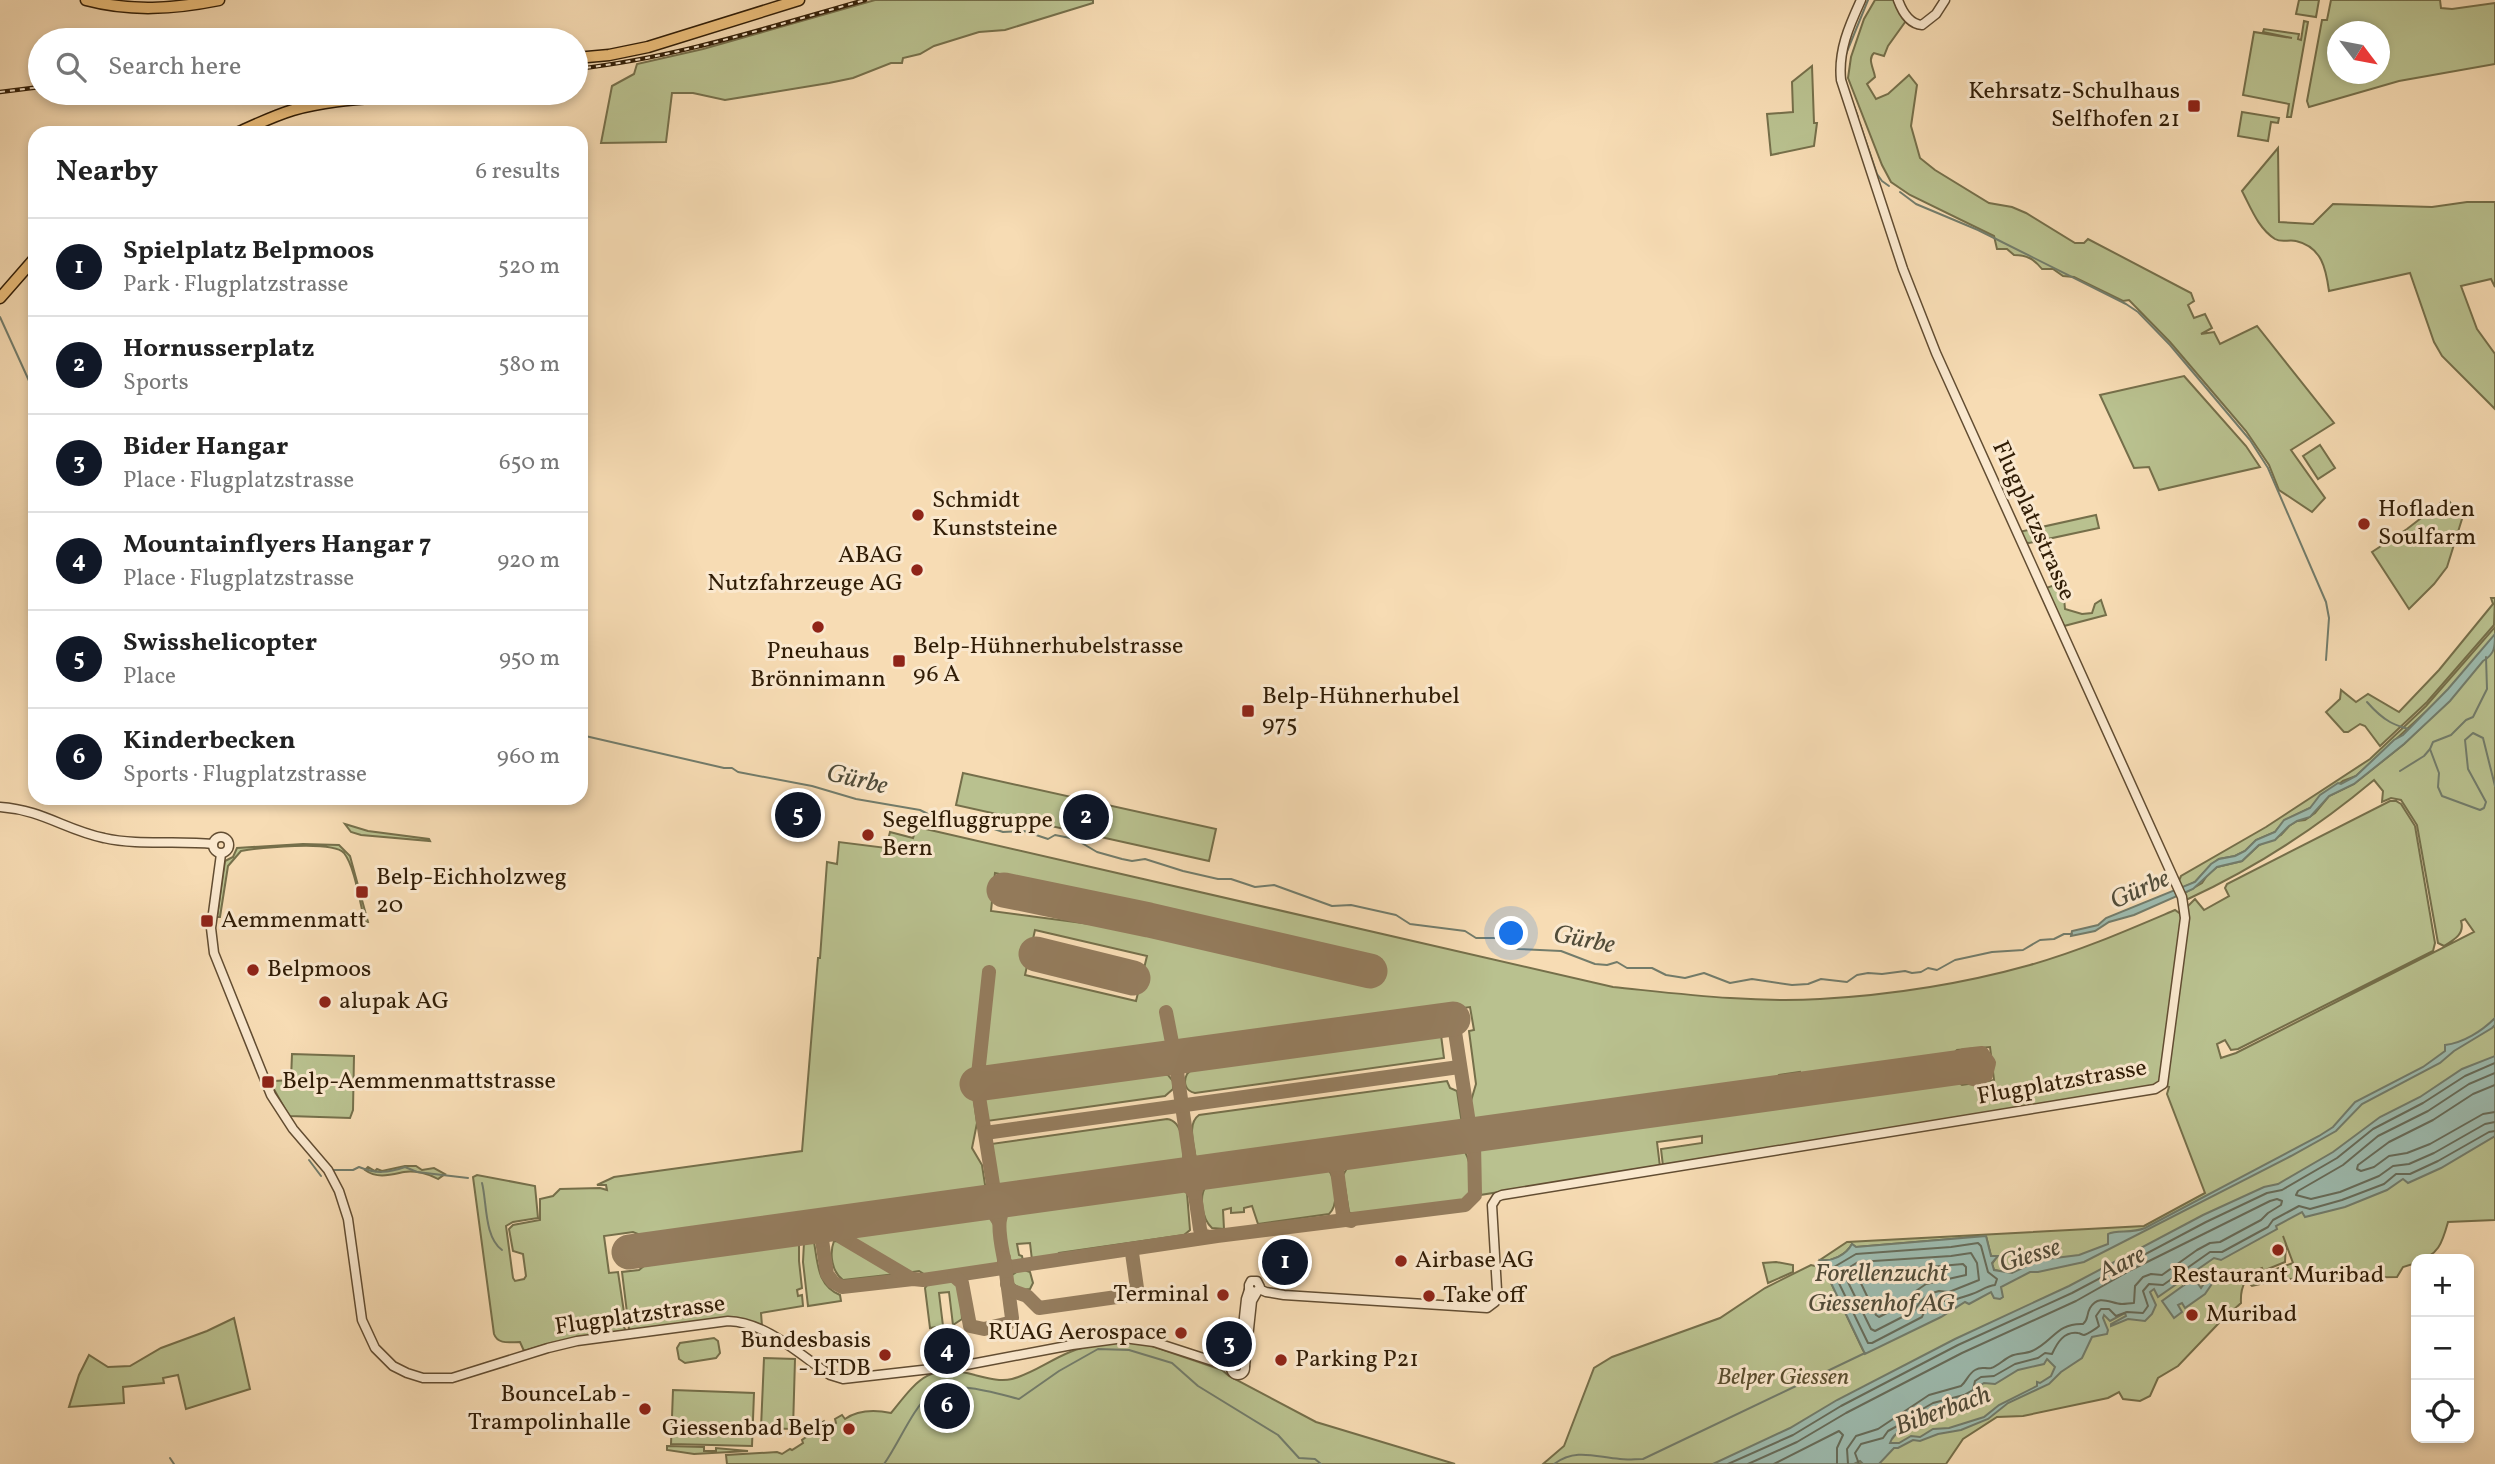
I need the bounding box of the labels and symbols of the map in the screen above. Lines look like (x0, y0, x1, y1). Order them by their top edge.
north arrow (2327, 21, 2390, 84)
place label: Kehrsatz-Schulhaus Selfhofen 21 (1968, 75, 2180, 137)
marker: Kehrsatz-Schulhaus Selfhofen 21 (2186, 98, 2202, 114)
street label: Flugplatzstrasse (1983, 436, 2083, 606)
place label: Schmidt Kunststeine (932, 484, 1058, 546)
place label: Hofladen Soulfarm (2378, 493, 2476, 555)
marker: Schmidt Kunststeine (910, 507, 926, 523)
marker: Hofladen Soulfarm (2356, 516, 2372, 532)
place label: ABAG Nutzfahrzeuge AG (707, 539, 903, 601)
marker: ABAG Nutzfahrzeuge AG (909, 562, 925, 578)
marker: Pneuhaus Brönnimann (810, 619, 826, 635)
place label: Belp-Hühnerhubelstrasse 96 A (913, 630, 1183, 692)
place label: Pneuhaus Brönnimann (750, 635, 886, 697)
marker: Belp-Hühnerhubelstrasse 96 A (891, 653, 907, 669)
place label: Belp-Hühnerhubel 975 (1262, 680, 1460, 742)
marker: Belp-Hühnerhubel 975 (1240, 703, 1256, 719)
water label: Gürbe (823, 755, 892, 805)
pin: 5 (775, 789, 821, 841)
pin: 2 (1063, 791, 1109, 843)
place label: Segelfluggruppe Bern (882, 804, 1053, 866)
marker: Segelfluggruppe Bern (860, 827, 876, 843)
place label: Belp-Eichholzweg 20 (376, 861, 567, 923)
water label: Gürbe (2104, 861, 2176, 919)
marker: Belp-Eichholzweg 20 (354, 884, 370, 900)
place label: Aemmenmatt (221, 904, 366, 938)
marker: Aemmenmatt (199, 913, 215, 929)
your location (1494, 916, 1528, 950)
water label: Gürbe (1550, 916, 1618, 964)
place label: Belpmoos (267, 953, 371, 987)
marker: Belpmoos (245, 962, 261, 978)
place label: alupak AG (339, 985, 449, 1019)
marker: alupak AG (317, 994, 333, 1010)
street label: Flugplatzstrasse (1974, 1051, 2150, 1115)
place label: Belp-Aemmenmattstrasse (282, 1065, 556, 1099)
marker: Belp-Aemmenmattstrasse (260, 1074, 276, 1090)
water label: Giesse (1995, 1230, 2066, 1282)
pin: 1 (1262, 1236, 1308, 1288)
water label: Aare (2091, 1237, 2152, 1291)
marker: Restaurant Muribad (2270, 1242, 2286, 1258)
place label: Airbase AG (1415, 1244, 1535, 1278)
marker: Airbase AG (1393, 1253, 1409, 1269)
water label: Forellenzucht Giessenhof AG (1808, 1256, 1955, 1322)
place label: Restaurant Muribad (2172, 1259, 2384, 1293)
place label: Terminal (1113, 1278, 1209, 1312)
place label: Take off (1443, 1279, 1527, 1313)
street label: Flugplatzstrasse (553, 1287, 727, 1345)
marker: Terminal (1215, 1287, 1231, 1303)
marker: Take off (1421, 1288, 1437, 1304)
place label: Muribad (2206, 1298, 2297, 1332)
marker: Muribad (2184, 1307, 2200, 1323)
place label: RUAG Aerospace (988, 1316, 1167, 1350)
pin: 3 (1206, 1318, 1252, 1370)
place label: Bundesbasis - LTDB (740, 1324, 871, 1386)
pin: 4 (924, 1325, 970, 1377)
marker: RUAG Aerospace (1173, 1325, 1189, 1341)
place label: Parking P21 (1295, 1343, 1419, 1377)
marker: Bundesbasis - LTDB (877, 1347, 893, 1363)
marker: Parking P21 (1273, 1352, 1289, 1368)
park label: Belper Giessen (1717, 1361, 1849, 1395)
water label: Biberbach (1890, 1377, 1996, 1445)
place label: BounceLab - Trampolinhalle (468, 1378, 631, 1440)
pin: 6 (924, 1380, 970, 1432)
marker: BounceLab - Trampolinhalle (637, 1401, 653, 1417)
place label: Giessenbad Belp (662, 1412, 835, 1446)
marker: Giessenbad Belp (841, 1421, 857, 1437)

